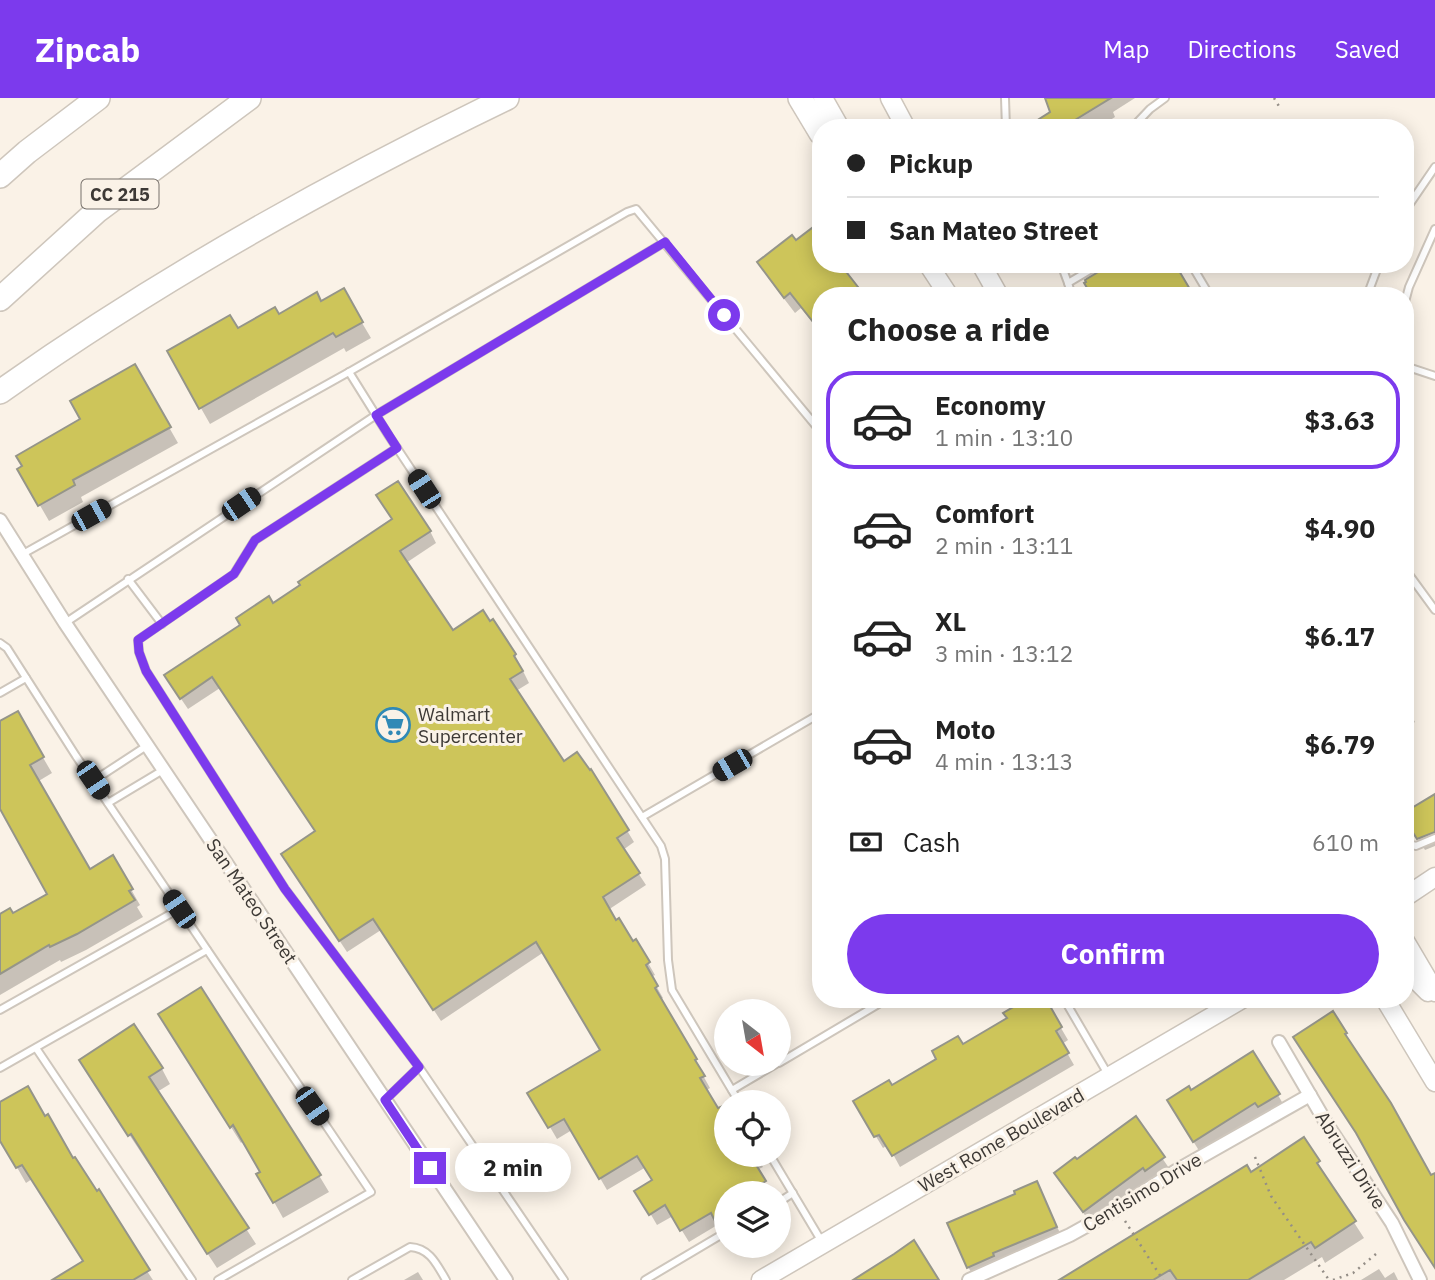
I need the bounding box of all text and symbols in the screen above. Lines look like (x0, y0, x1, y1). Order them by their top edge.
text: Zipcab (35, 28, 140, 71)
text: Map (1103, 33, 1149, 65)
text: Directions (1187, 33, 1297, 65)
text: Saved (1335, 33, 1400, 65)
text: Pickup (889, 146, 973, 180)
road number: CC 215 (82, 180, 158, 208)
text: San Mateo Street (889, 213, 1098, 247)
route start (708, 299, 740, 331)
text: Choose a ride (847, 308, 1050, 350)
text: Economy (935, 388, 1046, 422)
icon: car (851, 389, 914, 452)
text: $3.63 (1305, 403, 1375, 437)
text: 1 min · 13:10 (935, 422, 1073, 452)
car (404, 466, 445, 512)
car (218, 484, 265, 524)
car (68, 496, 115, 534)
text: Comfort (935, 496, 1034, 530)
icon: car (851, 497, 914, 560)
text: $4.90 (1305, 511, 1375, 545)
text: 2 min · 13:11 (935, 530, 1073, 560)
text: XL (935, 604, 966, 638)
icon: car (851, 605, 914, 668)
text: $6.17 (1305, 619, 1375, 653)
text: 3 min · 13:12 (935, 638, 1073, 668)
place label: Walmart Supercenter (418, 702, 523, 748)
supermarket icon: Walmart Supercenter (374, 706, 412, 744)
text: Moto (935, 712, 995, 746)
icon: car (851, 713, 914, 776)
text: $6.79 (1305, 727, 1375, 761)
car (709, 745, 756, 785)
text: 4 min · 13:13 (935, 746, 1073, 776)
car (73, 757, 114, 803)
icon: cash (847, 823, 885, 861)
text: Cash (903, 825, 960, 859)
text: 610 m (1312, 827, 1379, 857)
street label: San Mateo Street (201, 834, 303, 968)
car (159, 886, 200, 932)
button: Confirm (847, 914, 1379, 994)
north arrow (714, 999, 791, 1076)
map controls (714, 999, 791, 1258)
car (292, 1083, 333, 1129)
street label: West Rome Boulevard (914, 1083, 1088, 1197)
button: locate (714, 1090, 791, 1167)
street label: Abruzzi Drive (1310, 1107, 1392, 1213)
callout: 2 min (454, 1144, 570, 1192)
street label: Centisimo Drive (1078, 1147, 1206, 1237)
route end (414, 1152, 446, 1184)
text: 2 min (483, 1152, 543, 1182)
button: layers (714, 1181, 791, 1258)

